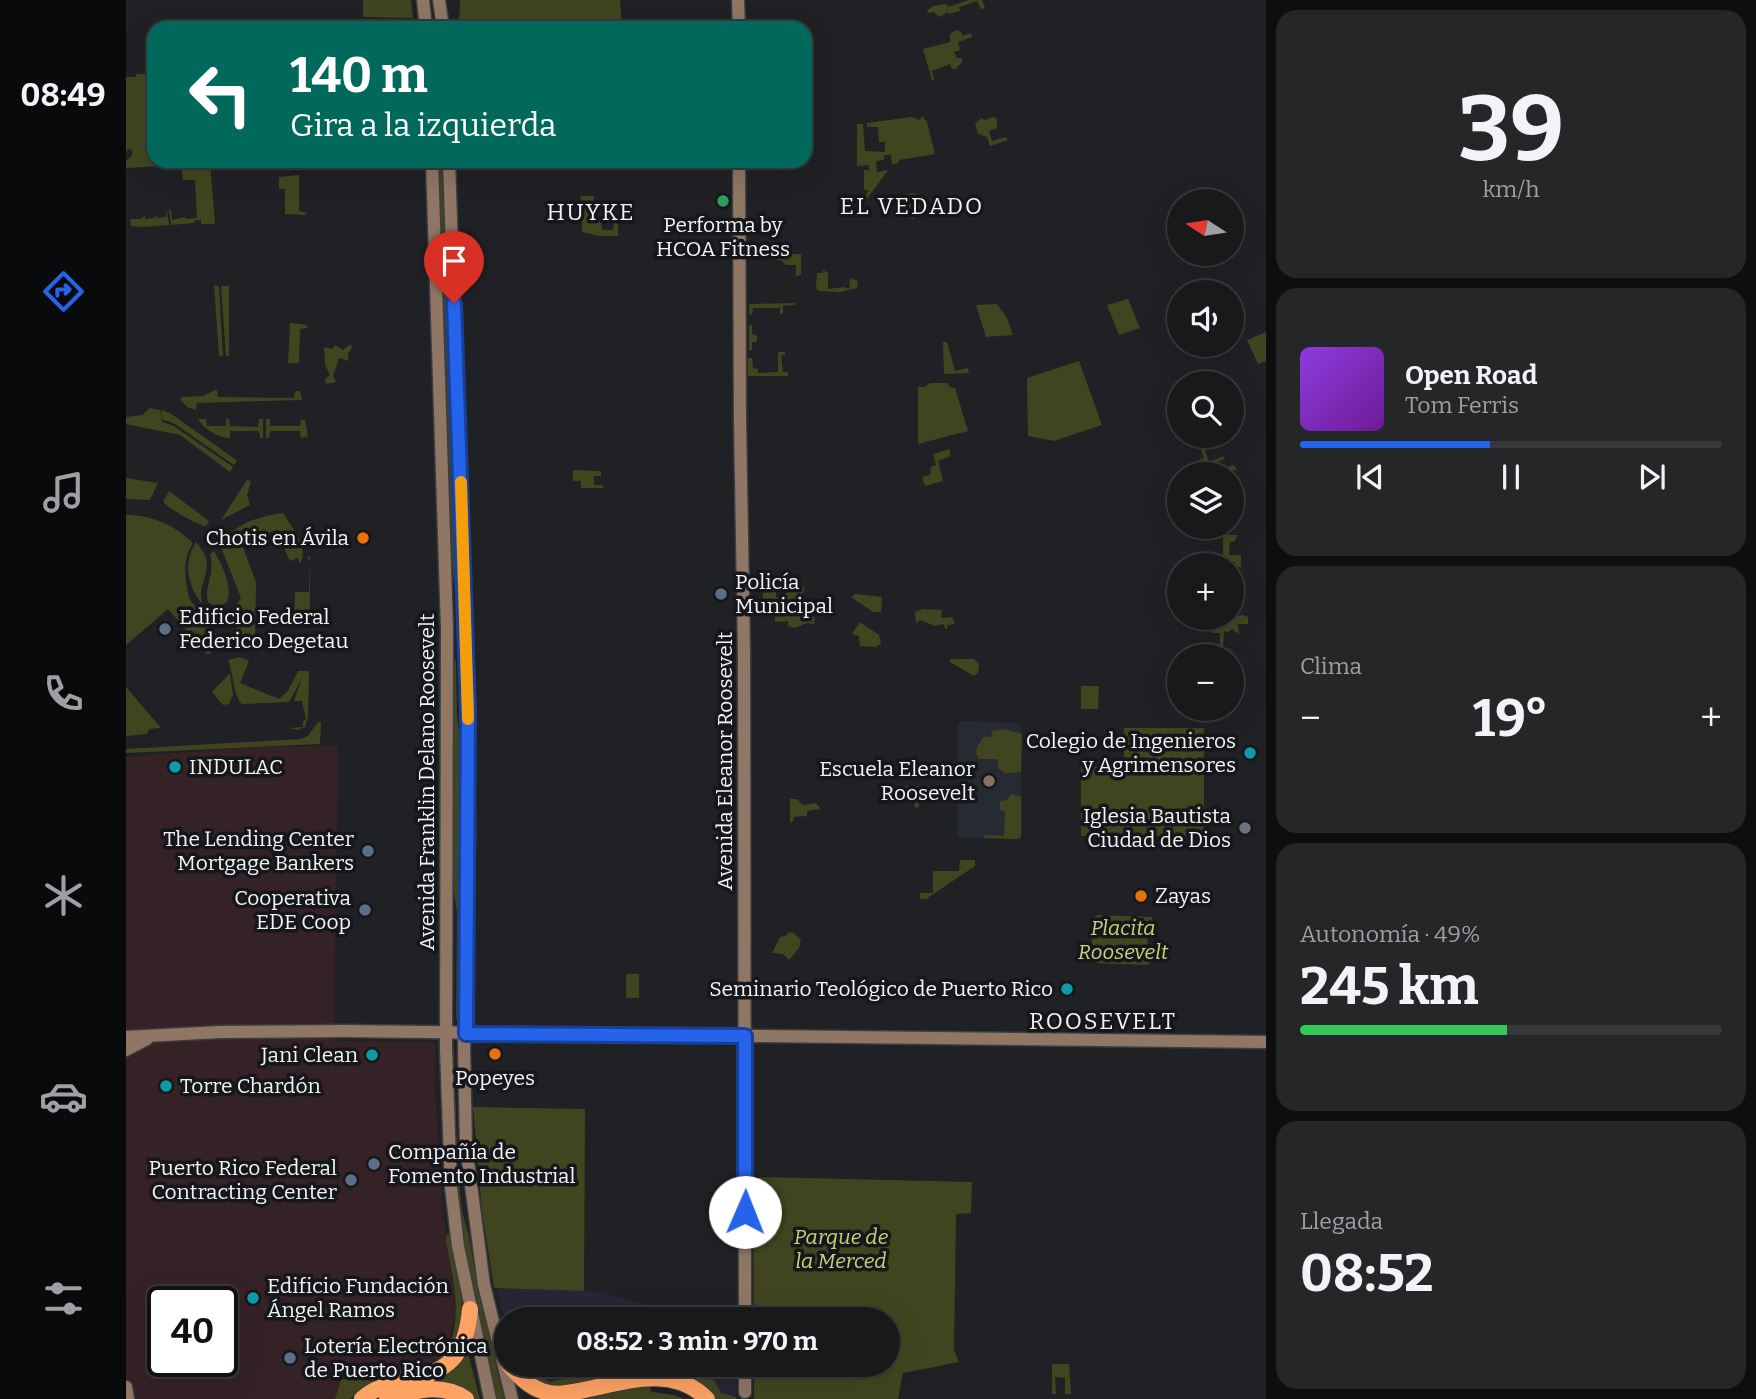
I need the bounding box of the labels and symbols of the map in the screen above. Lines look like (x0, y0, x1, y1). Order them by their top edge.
north arrow (1167, 189, 1244, 266)
district label: EL VEDADO (840, 192, 984, 220)
marker: Performa by HCOA Fitness (715, 193, 731, 209)
district label: HUYKE (547, 198, 636, 226)
place label: Performa by HCOA Fitness (656, 212, 790, 262)
pin (424, 231, 484, 303)
place label: Chotis en Ávila (206, 525, 350, 551)
marker: Chotis en Ávila (355, 530, 371, 546)
place label: Policía Municipal (735, 569, 833, 619)
marker: Policía Municipal (713, 586, 729, 602)
place label: Edificio Federal Federico Degetau (179, 604, 348, 654)
street label: Avenida Franklin Delano Roosevelt (414, 613, 440, 951)
marker: Edificio Federal Federico Degetau (157, 621, 173, 637)
street label: Avenida Eleanor Roosevelt (712, 631, 738, 890)
place label: Colegio de Ingenieros y Agrimensores (1026, 728, 1236, 778)
marker: Colegio de Ingenieros y Agrimensores (1242, 745, 1258, 761)
place label: INDULAC (189, 754, 283, 780)
place label: Escuela Eleanor Roosevelt (819, 756, 975, 806)
marker: INDULAC (167, 759, 183, 775)
marker: Escuela Eleanor Roosevelt (981, 773, 997, 789)
place label: Iglesia Bautista Ciudad de Dios (1083, 803, 1232, 853)
marker: Iglesia Bautista Ciudad de Dios (1237, 820, 1253, 836)
place label: The Lending Center Mortgage Bankers (163, 826, 354, 876)
marker: The Lending Center Mortgage Bankers (360, 843, 376, 859)
place label: Zayas (1155, 883, 1211, 909)
place label: Cooperativa EDE Coop (234, 885, 352, 935)
marker: Zayas (1133, 888, 1149, 904)
marker: Cooperativa EDE Coop (357, 902, 373, 918)
park label: Placita Roosevelt (1078, 915, 1169, 965)
place label: Seminario Teológico de Puerto Rico (709, 976, 1053, 1002)
marker: Seminario Teológico de Puerto Rico (1059, 981, 1075, 997)
district label: ROOSEVELT (1029, 1007, 1177, 1035)
place label: Jani Clean (260, 1042, 358, 1068)
marker: Popeyes (487, 1046, 503, 1062)
marker: Jani Clean (364, 1047, 380, 1063)
place label: Popeyes (455, 1065, 535, 1091)
place label: Torre Chardón (180, 1073, 321, 1099)
marker: Torre Chardón (158, 1078, 174, 1094)
place label: Compañía de Fomento Industrial (388, 1139, 576, 1189)
place label: Puerto Rico Federal Contracting Center (149, 1155, 337, 1205)
marker: Compañía de Fomento Industrial (366, 1156, 382, 1172)
marker: Puerto Rico Federal Contracting Center (343, 1172, 359, 1188)
position arrow (708, 1175, 782, 1249)
park label: Parque de la Merced (794, 1224, 889, 1274)
place label: Edificio Fundación Ángel Ramos (267, 1273, 449, 1323)
speed limit sign: 40 (147, 1286, 238, 1377)
marker: Edificio Fundación Ángel Ramos (245, 1290, 261, 1306)
place label: Lotería Electrónica de Puerto Rico (304, 1333, 488, 1383)
marker: Lotería Electrónica de Puerto Rico (282, 1350, 298, 1366)

